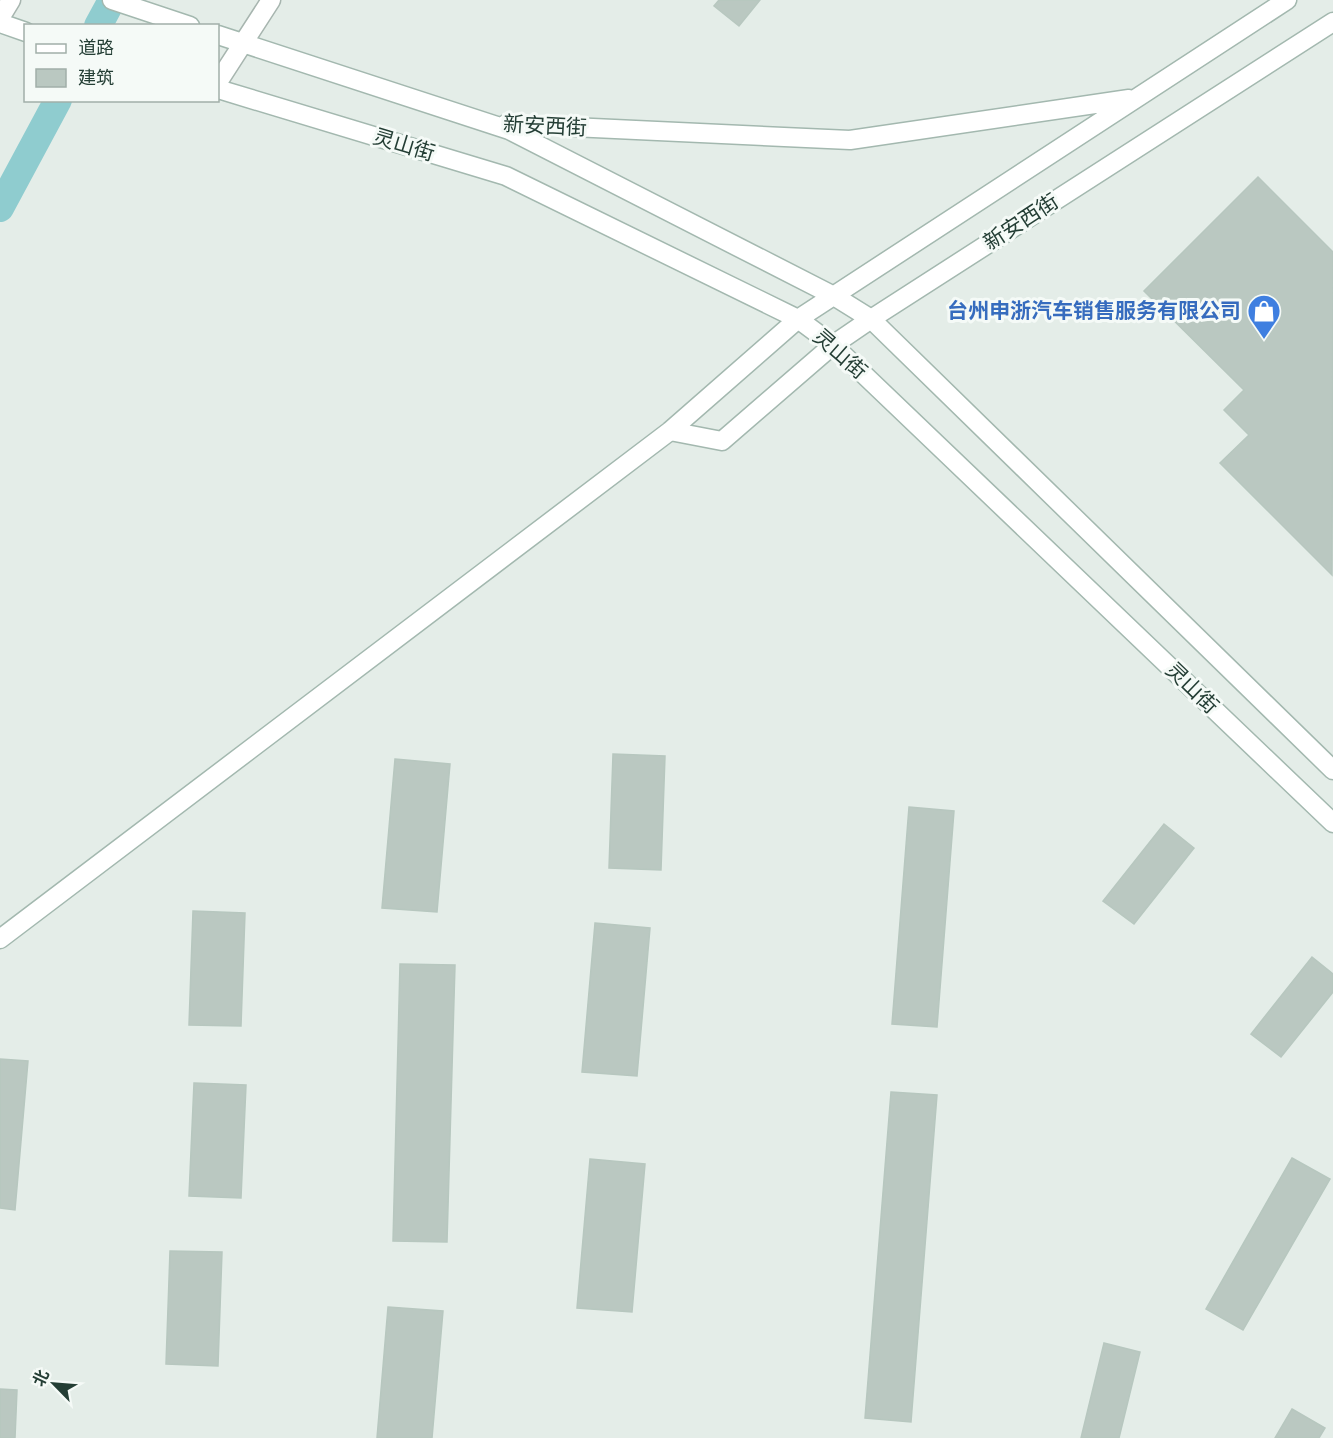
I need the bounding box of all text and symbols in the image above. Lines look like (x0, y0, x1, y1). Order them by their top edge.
legend (24, 24, 219, 102)
text: 道路 (78, 37, 114, 59)
text: 建筑 (78, 67, 114, 89)
street label: 新安西街 (502, 111, 588, 140)
street label: 灵山街 (370, 123, 438, 166)
street label: 新安西街 (979, 188, 1063, 255)
shop icon: 台州申浙汽车销售服务有限公司 (1246, 293, 1282, 340)
place label: 台州申浙汽车销售服务有限公司 (947, 298, 1241, 323)
street label: 灵山街 (808, 324, 872, 384)
street label: 灵山街 (1161, 657, 1224, 719)
north arrow (24, 1354, 84, 1414)
text: 北 (29, 1367, 53, 1389)

